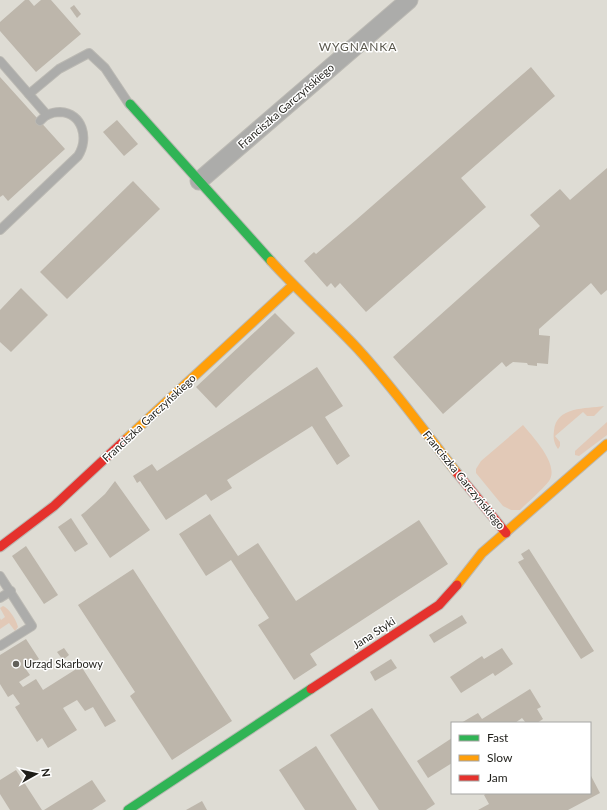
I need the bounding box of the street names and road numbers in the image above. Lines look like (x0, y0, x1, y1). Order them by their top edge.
street label: Franciszka Garczyńskiego (235, 60, 336, 151)
street label: Franciszka Garczyńskiego (99, 371, 198, 464)
street label: Franciszka Garczyńskiego (421, 428, 508, 531)
street label: Jana Styki (350, 614, 398, 651)

